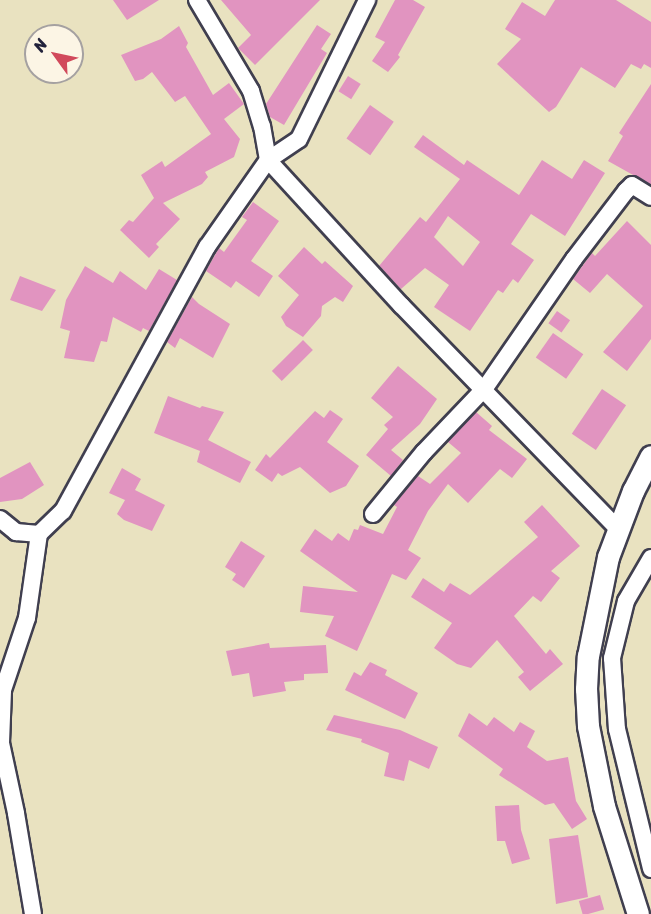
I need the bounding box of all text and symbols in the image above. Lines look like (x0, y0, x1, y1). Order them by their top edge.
north arrow (24, 24, 84, 84)
text: N (25, 32, 55, 58)

